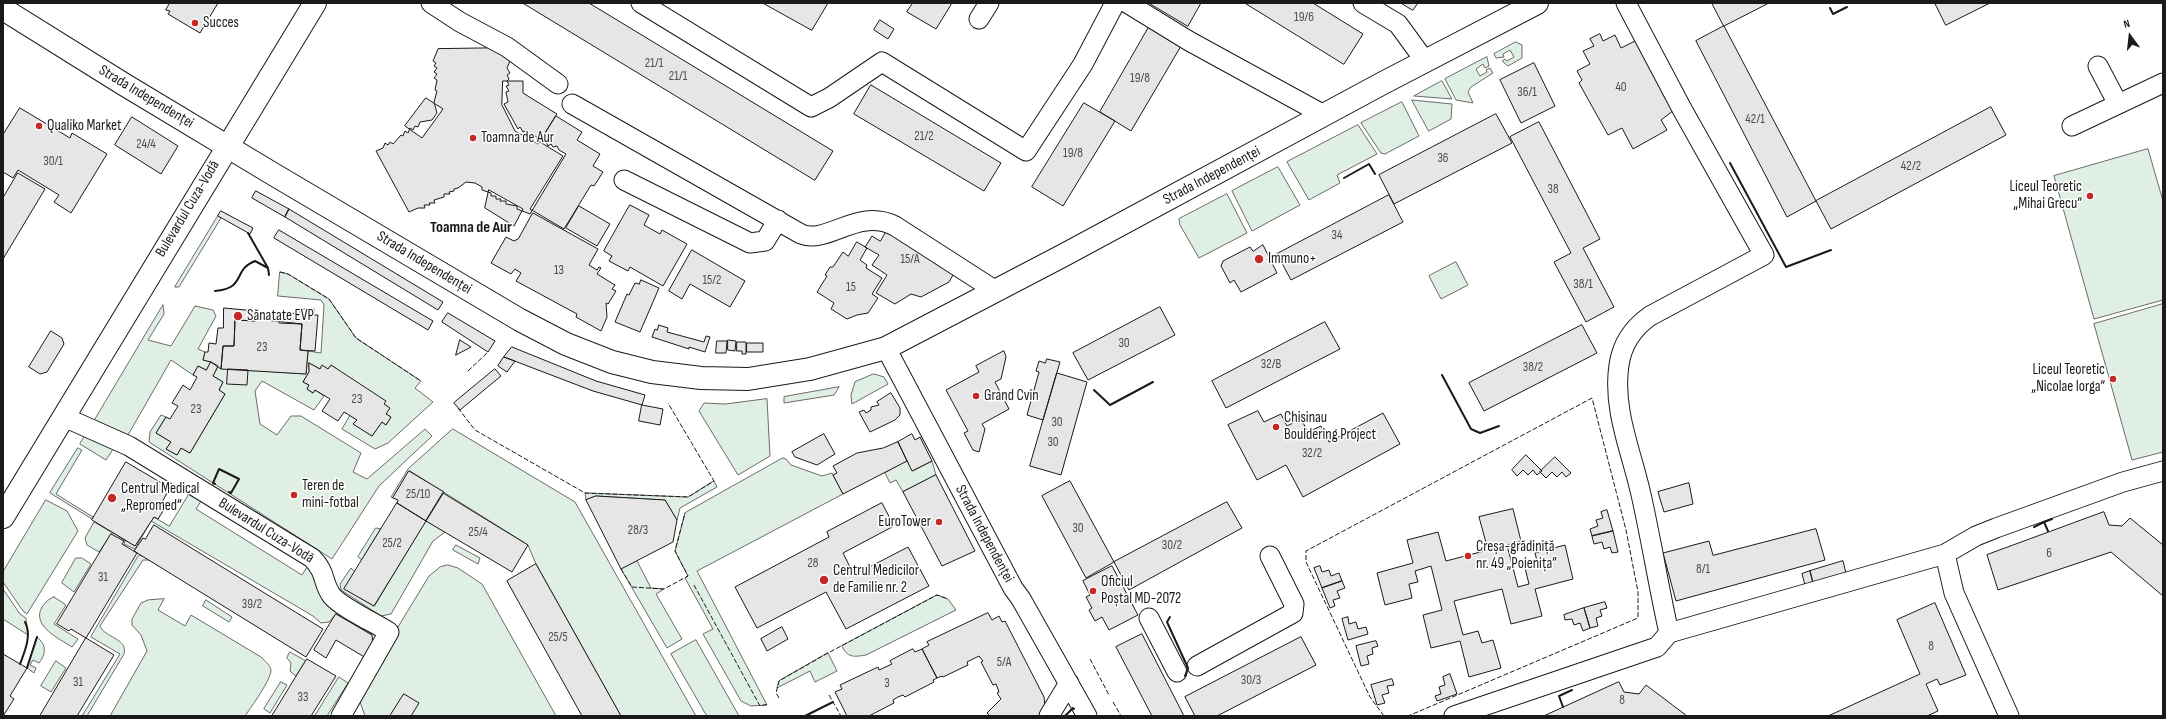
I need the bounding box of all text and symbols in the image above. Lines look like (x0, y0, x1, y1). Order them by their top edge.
house number: 19/6 (1294, 10, 1314, 26)
place label: Succes (203, 14, 239, 32)
north arrow (2110, 16, 2150, 56)
text: N (2122, 17, 2131, 31)
marker: Succes (190, 18, 200, 28)
house number: 21/1 (645, 56, 663, 72)
street label: Strada Independenței (95, 62, 197, 132)
house number: 21/1 (669, 69, 687, 85)
house number: 19/8 (1130, 71, 1150, 87)
house number: 40 (1615, 80, 1627, 96)
house number: 36/1 (1517, 85, 1537, 101)
house number: 42/1 (1745, 112, 1765, 128)
place label: Qualiko Market (47, 117, 121, 135)
marker: Qualiko Market (34, 121, 44, 131)
place label: Toamna de Aur (481, 129, 554, 147)
house number: 21/2 (914, 129, 934, 145)
marker: Toamna de Aur (468, 133, 478, 143)
house number: 24/4 (136, 137, 156, 153)
street label: Strada Independenței (1160, 143, 1264, 209)
house number: 19/8 (1063, 146, 1083, 162)
house number: 36 (1437, 151, 1449, 167)
house number: 30/1 (43, 154, 63, 170)
street label: Bulevardul Cuza-Vodă (152, 158, 224, 260)
house number: 42/2 (1901, 159, 1921, 175)
place label: Liceul Teoretic „Mihai Grecu“ (2009, 178, 2082, 213)
house number: 38 (1547, 182, 1559, 198)
marker: Liceul Teoretic „Mihai Grecu“ (2085, 191, 2095, 201)
district label: Toamna de Aur (430, 218, 512, 238)
street label: Strada Independenței (373, 228, 475, 298)
house number: 34 (1332, 228, 1342, 244)
place label: Immuno+ (1268, 250, 1317, 268)
house number: 15/A (901, 252, 919, 268)
marker: Immuno+ (1253, 253, 1265, 265)
house number: 13 (554, 263, 564, 279)
house number: 15/2 (703, 273, 721, 289)
house number: 38/1 (1573, 277, 1593, 293)
house number: 15 (846, 280, 856, 296)
place label: Sănatate EVP (247, 307, 314, 325)
marker: Sănatate EVP (232, 310, 244, 322)
house number: 30 (1118, 336, 1130, 352)
house number: 23 (257, 340, 267, 356)
house number: 32/B (1261, 357, 1281, 373)
house number: 38/2 (1523, 360, 1543, 376)
place label: Liceul Teoretic „Nicolae Iorga“ (2031, 361, 2105, 396)
marker: Liceul Teoretic „Nicolae Iorga“ (2108, 374, 2118, 384)
place label: Grand Cvin (984, 387, 1039, 405)
marker: Grand Cvin (971, 391, 981, 401)
house number: 23 (352, 392, 362, 408)
house number: 23 (191, 402, 201, 418)
place label: Chisinau Bouldering Project (1284, 409, 1376, 444)
house number: 30 (1051, 415, 1063, 431)
marker: Chisinau Bouldering Project (1271, 422, 1281, 432)
house number: 30 (1047, 435, 1059, 451)
house number: 32/2 (1302, 446, 1322, 462)
place label: Teren de mini-fotbal (302, 477, 359, 512)
place label: Centrul Medical „Repromed“ (121, 480, 199, 515)
street label: Strada Independenței (951, 482, 1017, 586)
house number: 25/10 (406, 487, 430, 503)
marker: Teren de mini-fotbal (289, 490, 299, 500)
marker: Centrul Medical „Repromed“ (106, 492, 118, 504)
street label: Bulevardul Cuza-Vodă (215, 494, 317, 568)
place label: EuroTower (878, 513, 931, 531)
marker: EuroTower (934, 517, 944, 527)
house number: 30 (1072, 521, 1084, 537)
house number: 28/3 (628, 523, 648, 539)
house number: 25/4 (468, 525, 488, 541)
house number: 25/2 (382, 536, 402, 552)
house number: 30/2 (1162, 538, 1182, 554)
place label: Creșa-grădiniță nr. 49 „Poienița” (1476, 538, 1557, 573)
house number: 6 (2046, 546, 2052, 562)
marker: Creșa-grădiniță nr. 49 „Poienița” (1463, 551, 1473, 561)
house number: 28 (807, 556, 819, 572)
place label: Centrul Medicilor de Familie nr. 2 (833, 562, 919, 597)
house number: 8/1 (1696, 562, 1710, 578)
house number: 31 (98, 570, 108, 586)
place label: Oficiul Poștal MD-2072 (1101, 573, 1181, 608)
marker: Centrul Medicilor de Familie nr. 2 (818, 574, 830, 586)
marker: Oficiul Poștal MD-2072 (1088, 586, 1098, 596)
house number: 39/2 (242, 597, 262, 613)
house number: 25/5 (548, 630, 568, 646)
house number: 8 (1928, 639, 1934, 655)
house number: 5/A (997, 655, 1011, 671)
house number: 30/3 (1241, 673, 1261, 689)
house number: 31 (73, 675, 83, 691)
house number: 3 (884, 676, 890, 692)
house number: 33 (298, 690, 308, 706)
house number: 8 (1619, 693, 1625, 709)

